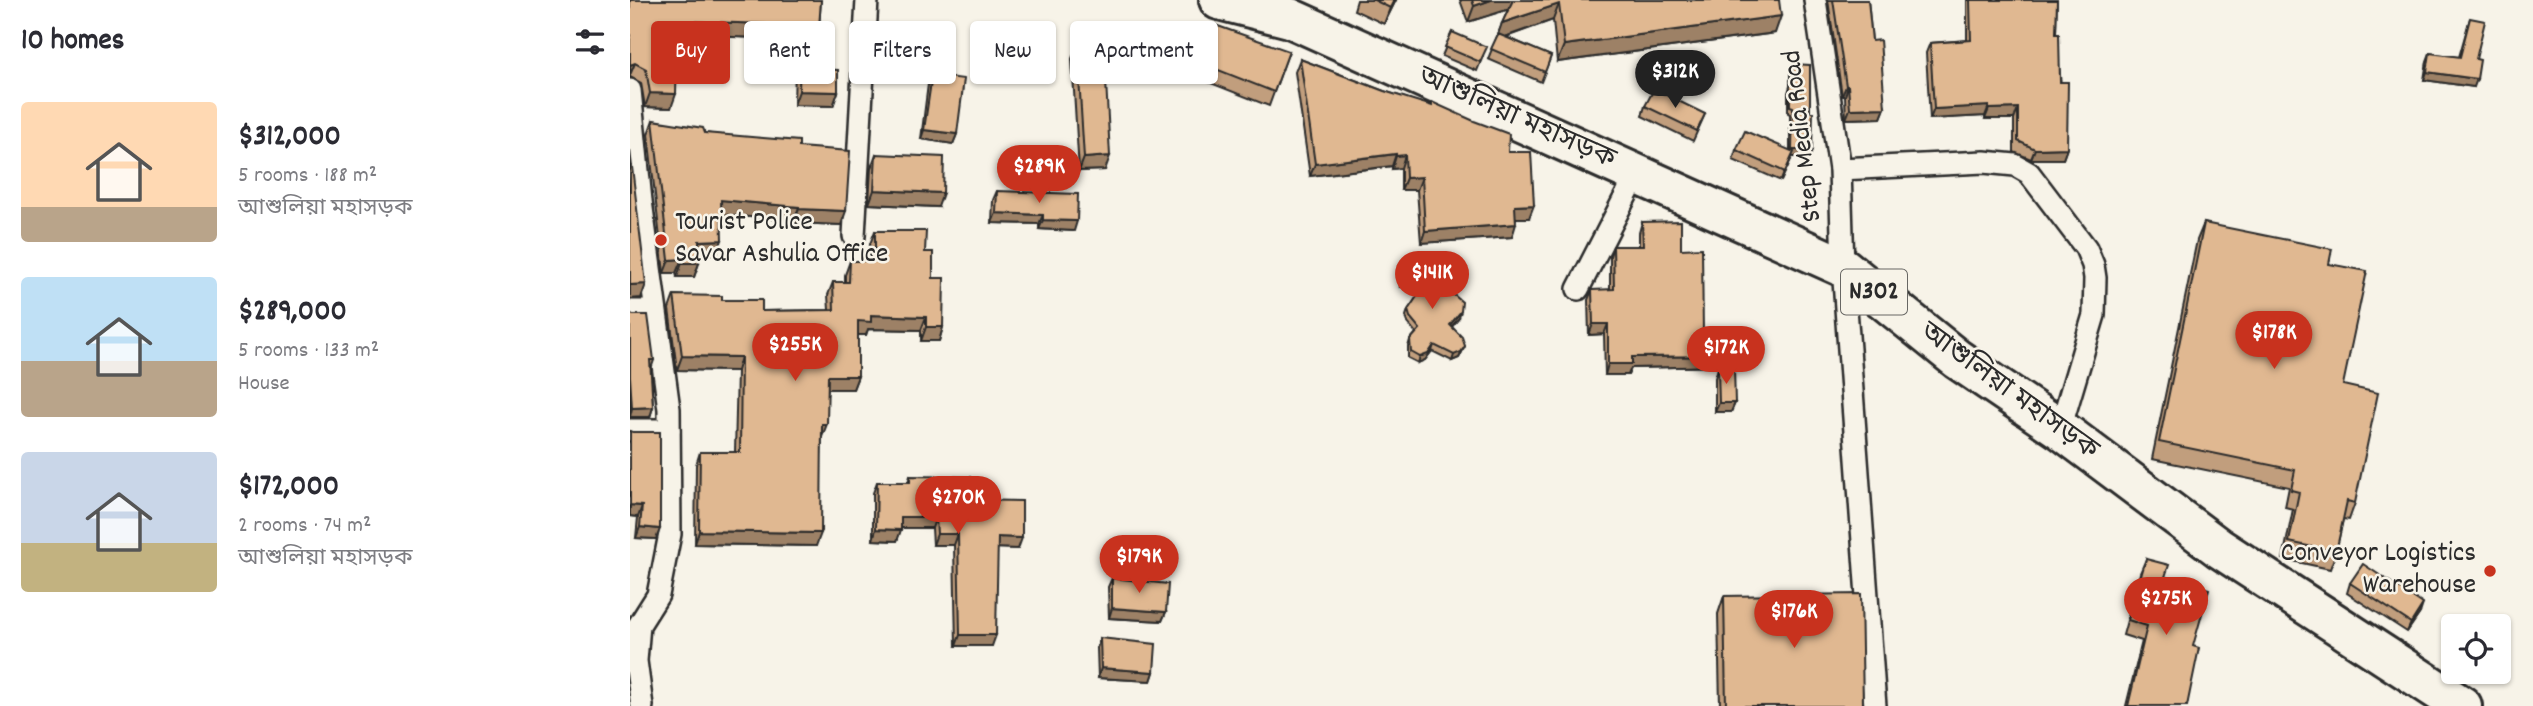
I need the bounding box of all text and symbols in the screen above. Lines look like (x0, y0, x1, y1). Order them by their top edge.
text: 10 homes (21, 21, 124, 64)
chip: Buy (651, 21, 730, 84)
chip: Rent (744, 21, 835, 84)
chip: Filters (849, 21, 956, 84)
chip: New (970, 21, 1056, 84)
chip: Apartment (1070, 21, 1218, 84)
icon: filters (571, 23, 609, 61)
street label: Step Media Road (1774, 48, 1834, 224)
pin: $312K (1626, 50, 1724, 110)
text: $312K (1651, 56, 1699, 89)
street label: আশুলিয়া মহাসড়ক (1410, 57, 1622, 182)
text: $312,000 (238, 117, 341, 160)
icon: home (77, 130, 161, 214)
pin: $289K (990, 146, 1088, 205)
text: $289K (1013, 151, 1065, 184)
text: 5 rooms · 188 m² (238, 160, 377, 193)
text: আশুলিয়া মহাসড়ক (238, 193, 413, 226)
place label: Tourist Police Savar Ashulia Office (675, 204, 888, 276)
marker: Tourist Police Savar Ashulia Office (653, 232, 669, 248)
pin: $141K (1383, 252, 1481, 311)
text: $141K (1411, 257, 1453, 290)
road number: N302 (1841, 270, 1907, 314)
text: $289,000 (238, 292, 347, 335)
icon: home (77, 305, 161, 389)
pin: $178K (2225, 312, 2323, 371)
street label: আশুলিয়া মহাসড়ক (1909, 313, 2107, 472)
text: $178K (2251, 317, 2297, 350)
pin: $255K (746, 324, 844, 383)
pin: $172K (1677, 326, 1775, 386)
text: $255K (768, 329, 822, 362)
text: $172K (1703, 332, 1749, 365)
text: 5 rooms · 133 m² (238, 335, 379, 368)
text: House (238, 368, 290, 401)
text: $172,000 (238, 467, 339, 510)
pin: $270K (909, 476, 1007, 536)
icon: home (77, 480, 161, 564)
text: $270K (931, 482, 985, 515)
text: 2 rooms · 74 m² (238, 510, 371, 543)
place label: Conveyor Logistics Warehouse (2281, 535, 2476, 607)
pin: $179K (1090, 536, 1188, 595)
text: $179K (1116, 541, 1162, 574)
text: আশুলিয়া মহাসড়ক (238, 543, 413, 576)
marker: Conveyor Logistics Warehouse (2482, 563, 2498, 579)
pin: $275K (2117, 578, 2215, 637)
text: $275K (2140, 583, 2192, 616)
pin: $176K (1745, 590, 1843, 650)
text: $176K (1770, 596, 1818, 629)
map controls (2441, 614, 2511, 684)
button: locate (2441, 614, 2511, 684)

